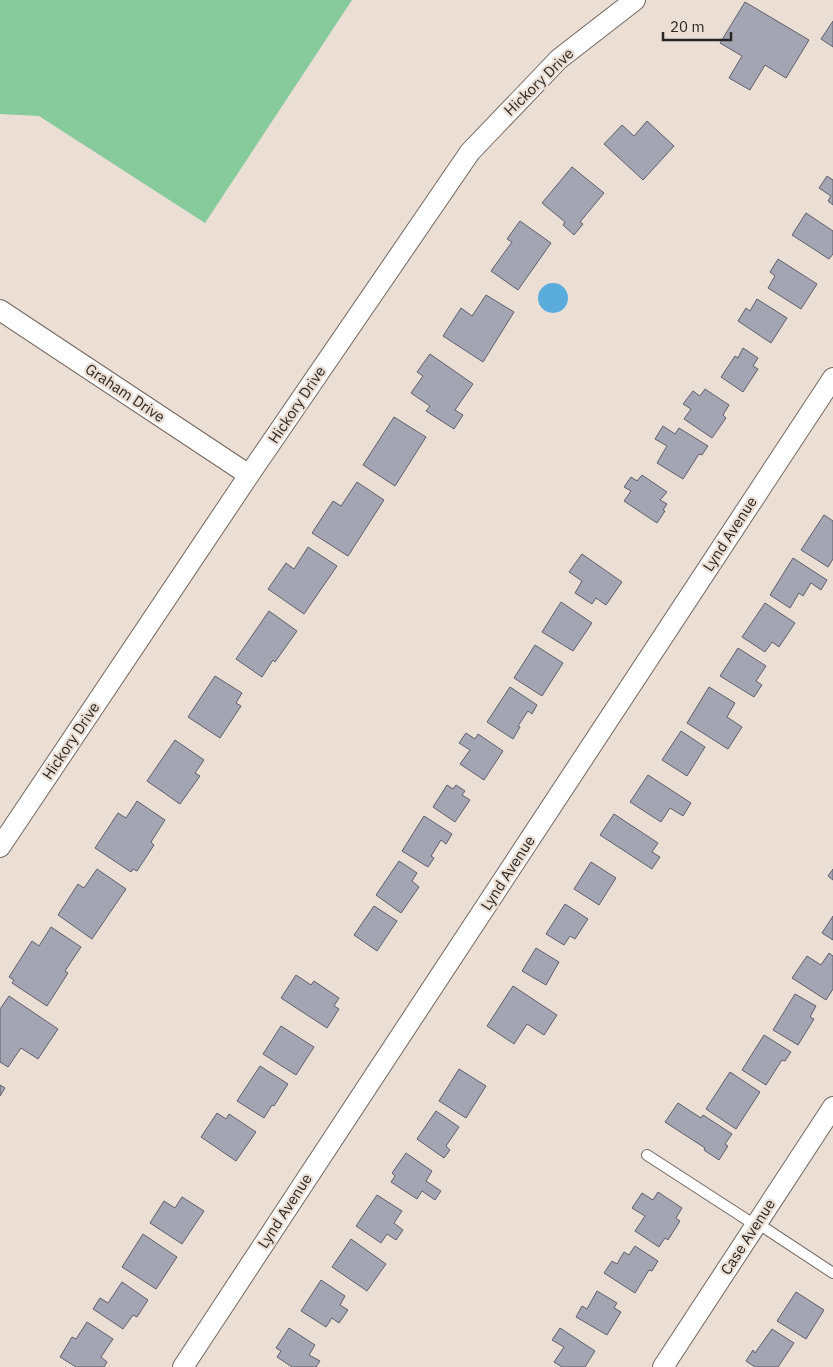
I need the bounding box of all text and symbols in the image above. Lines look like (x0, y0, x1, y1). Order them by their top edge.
scale bar (663, 10, 730, 42)
text: 20 m (670, 17, 705, 36)
street label: Hickory Drive (500, 44, 577, 120)
street label: Graham Drive (82, 359, 169, 426)
street label: Hickory Drive (264, 362, 329, 447)
street label: Lynd Avenue (698, 493, 761, 575)
street label: Hickory Drive (38, 698, 103, 783)
street label: Lynd Avenue (476, 832, 539, 914)
street label: Lynd Avenue (253, 1170, 316, 1252)
street label: Case Avenue (716, 1195, 779, 1278)

